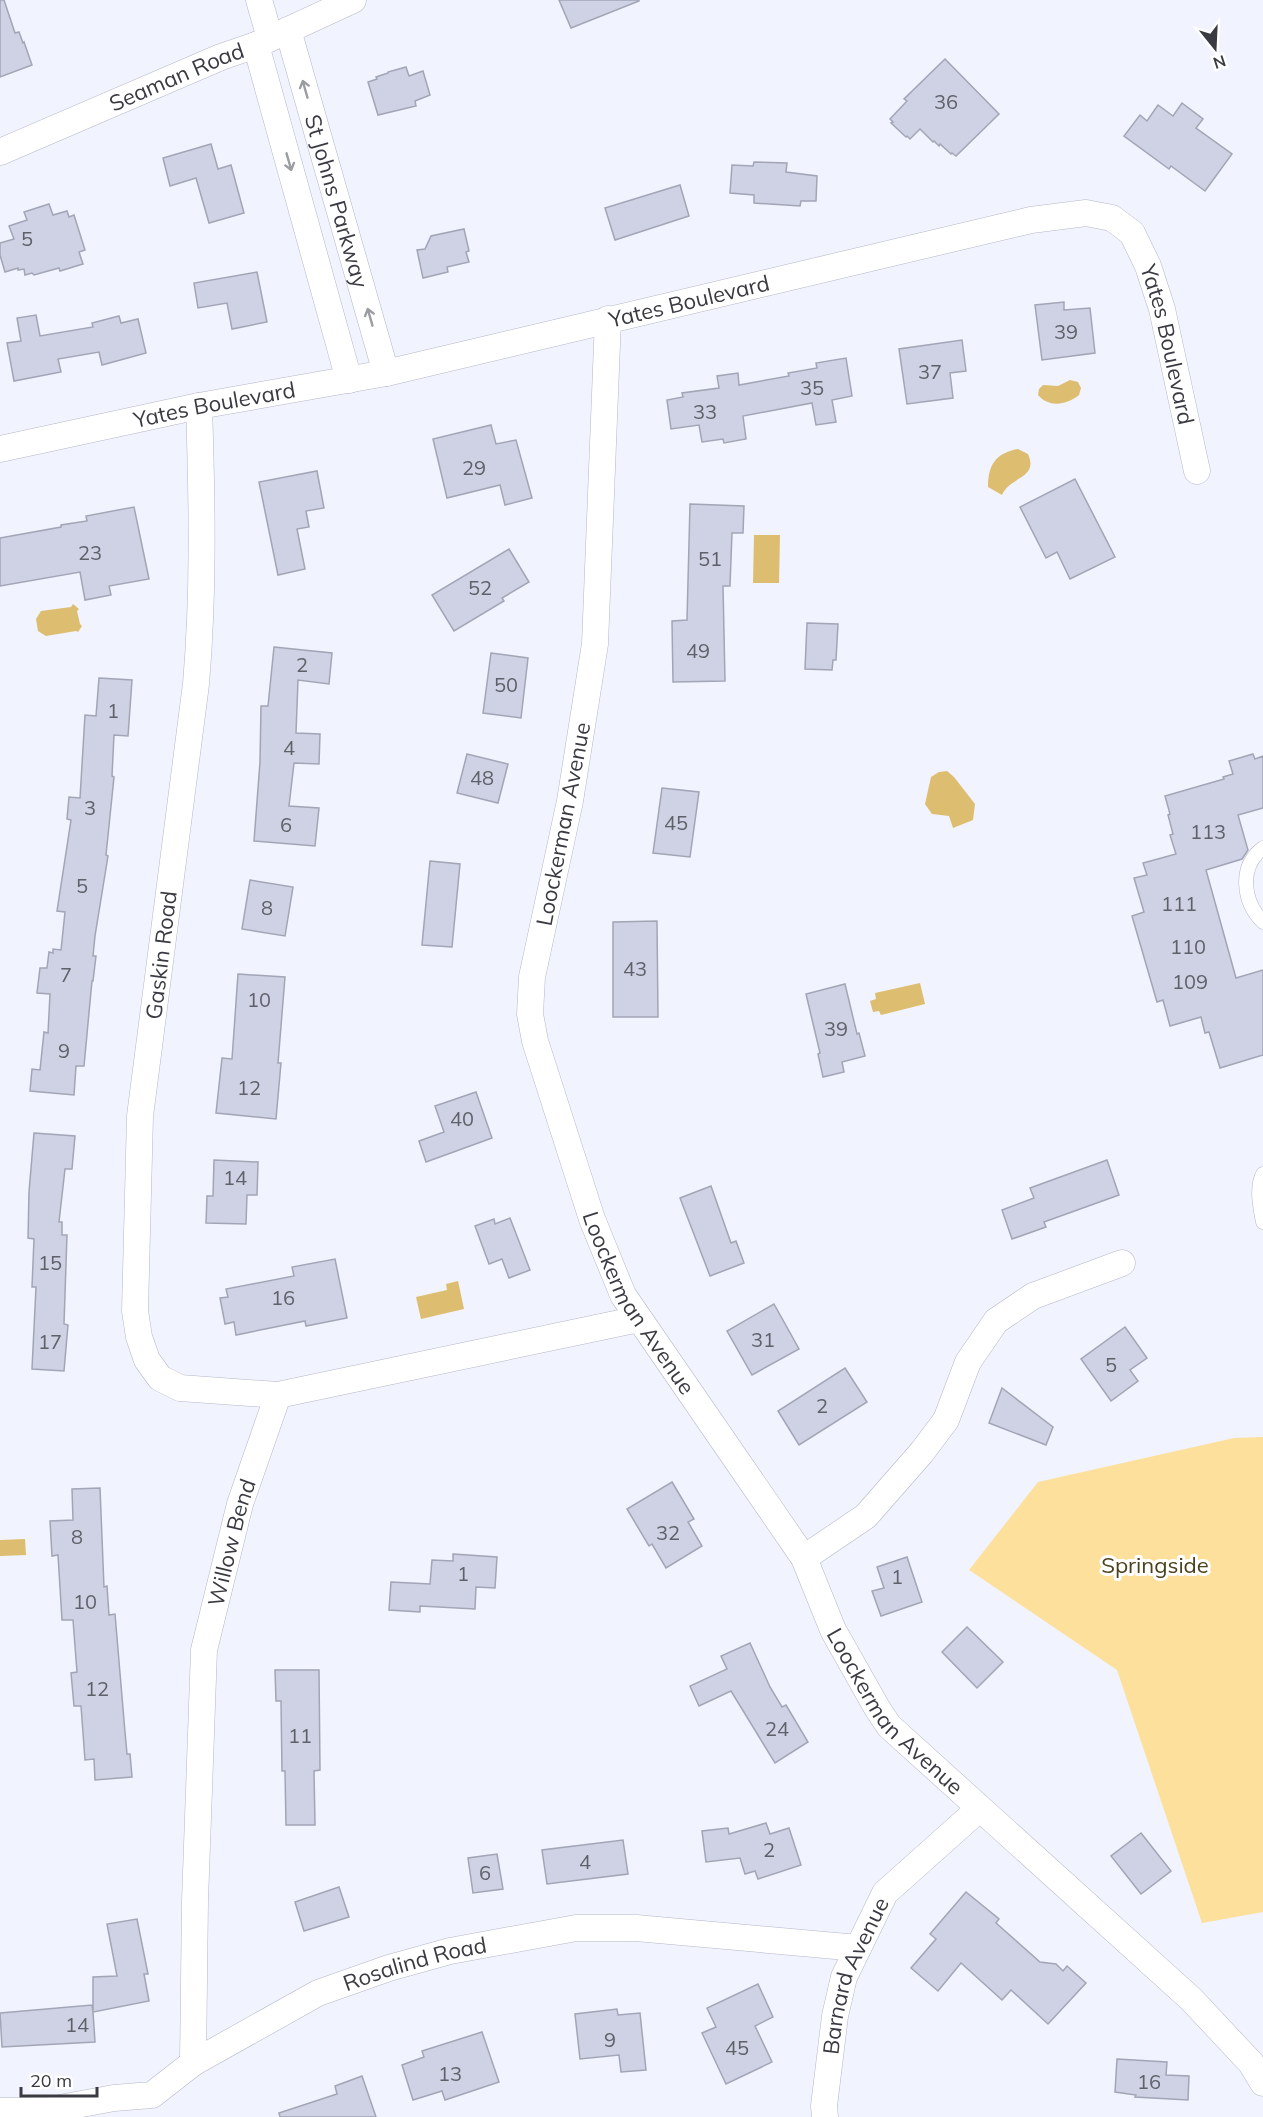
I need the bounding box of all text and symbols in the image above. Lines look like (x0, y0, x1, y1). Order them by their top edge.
north arrow (1185, 18, 1245, 78)
street label: Seaman Road (105, 36, 248, 117)
text: N (1211, 51, 1228, 74)
one-way arrow (299, 79, 310, 98)
house number: 36 (934, 89, 958, 114)
street label: St Johns Parkway (299, 111, 375, 291)
one-way arrow (283, 152, 295, 171)
house number: 5 (21, 226, 33, 251)
street label: Yates Boulevard (1134, 260, 1201, 427)
street label: Yates Boulevard (605, 269, 772, 334)
one-way arrow (364, 307, 375, 326)
house number: 39 (1054, 319, 1078, 344)
house number: 37 (918, 359, 942, 384)
street label: Yates Boulevard (130, 375, 297, 434)
house number: 35 (800, 375, 824, 400)
house number: 33 (693, 399, 717, 424)
house number: 29 (462, 455, 486, 480)
house number: 23 (78, 540, 102, 565)
house number: 51 (698, 546, 722, 571)
house number: 52 (468, 575, 492, 600)
house number: 49 (686, 638, 710, 663)
house number: 2 (296, 652, 308, 677)
house number: 50 (494, 672, 518, 697)
house number: 1 (107, 698, 119, 723)
street label: Loockerman Avenue (530, 720, 596, 928)
house number: 4 (283, 735, 295, 760)
house number: 48 (470, 765, 494, 790)
house number: 3 (84, 795, 96, 820)
house number: 45 (664, 810, 688, 835)
house number: 6 (280, 812, 292, 837)
house number: 113 (1190, 819, 1226, 844)
house number: 5 (76, 873, 88, 898)
street label: Gaskin Road (139, 889, 183, 1021)
house number: 111 (1161, 891, 1197, 916)
house number: 8 (261, 895, 273, 920)
house number: 110 (1170, 934, 1206, 959)
house number: 43 (623, 956, 647, 981)
house number: 7 (60, 962, 72, 987)
house number: 109 (1172, 969, 1208, 994)
house number: 10 (247, 987, 271, 1012)
house number: 39 (824, 1016, 848, 1041)
house number: 9 (58, 1038, 70, 1063)
house number: 12 (237, 1075, 261, 1100)
house number: 40 (450, 1106, 474, 1131)
house number: 14 (223, 1165, 247, 1190)
street label: Loockerman Avenue (576, 1208, 701, 1400)
house number: 15 (38, 1250, 62, 1275)
house number: 16 (271, 1285, 295, 1310)
house number: 31 (751, 1327, 775, 1352)
house number: 17 (38, 1329, 62, 1354)
house number: 5 (1105, 1352, 1117, 1377)
house number: 2 (816, 1393, 828, 1418)
street label: Willow Bend (201, 1475, 262, 1609)
house number: 32 (656, 1520, 680, 1545)
house number: 8 (71, 1524, 83, 1549)
park label: Springside (1101, 1551, 1209, 1579)
house number: 1 (457, 1561, 469, 1586)
house number: 1 (891, 1564, 903, 1589)
house number: 10 (73, 1589, 97, 1614)
street label: Loockerman Avenue (821, 1623, 969, 1800)
house number: 12 (85, 1676, 109, 1701)
house number: 24 (765, 1716, 789, 1741)
house number: 11 (288, 1723, 312, 1748)
house number: 2 (763, 1837, 775, 1862)
house number: 4 (579, 1849, 591, 1874)
house number: 6 (479, 1860, 491, 1885)
street label: Barnard Avenue (816, 1893, 895, 2056)
street label: Rosalind Road (339, 1931, 489, 1997)
house number: 14 (65, 2012, 89, 2037)
house number: 9 (604, 2027, 616, 2052)
house number: 45 (725, 2035, 749, 2060)
scale bar (21, 2060, 98, 2098)
house number: 13 (438, 2061, 462, 2086)
text: 20 m (30, 2069, 72, 2092)
house number: 16 (1137, 2069, 1161, 2094)

